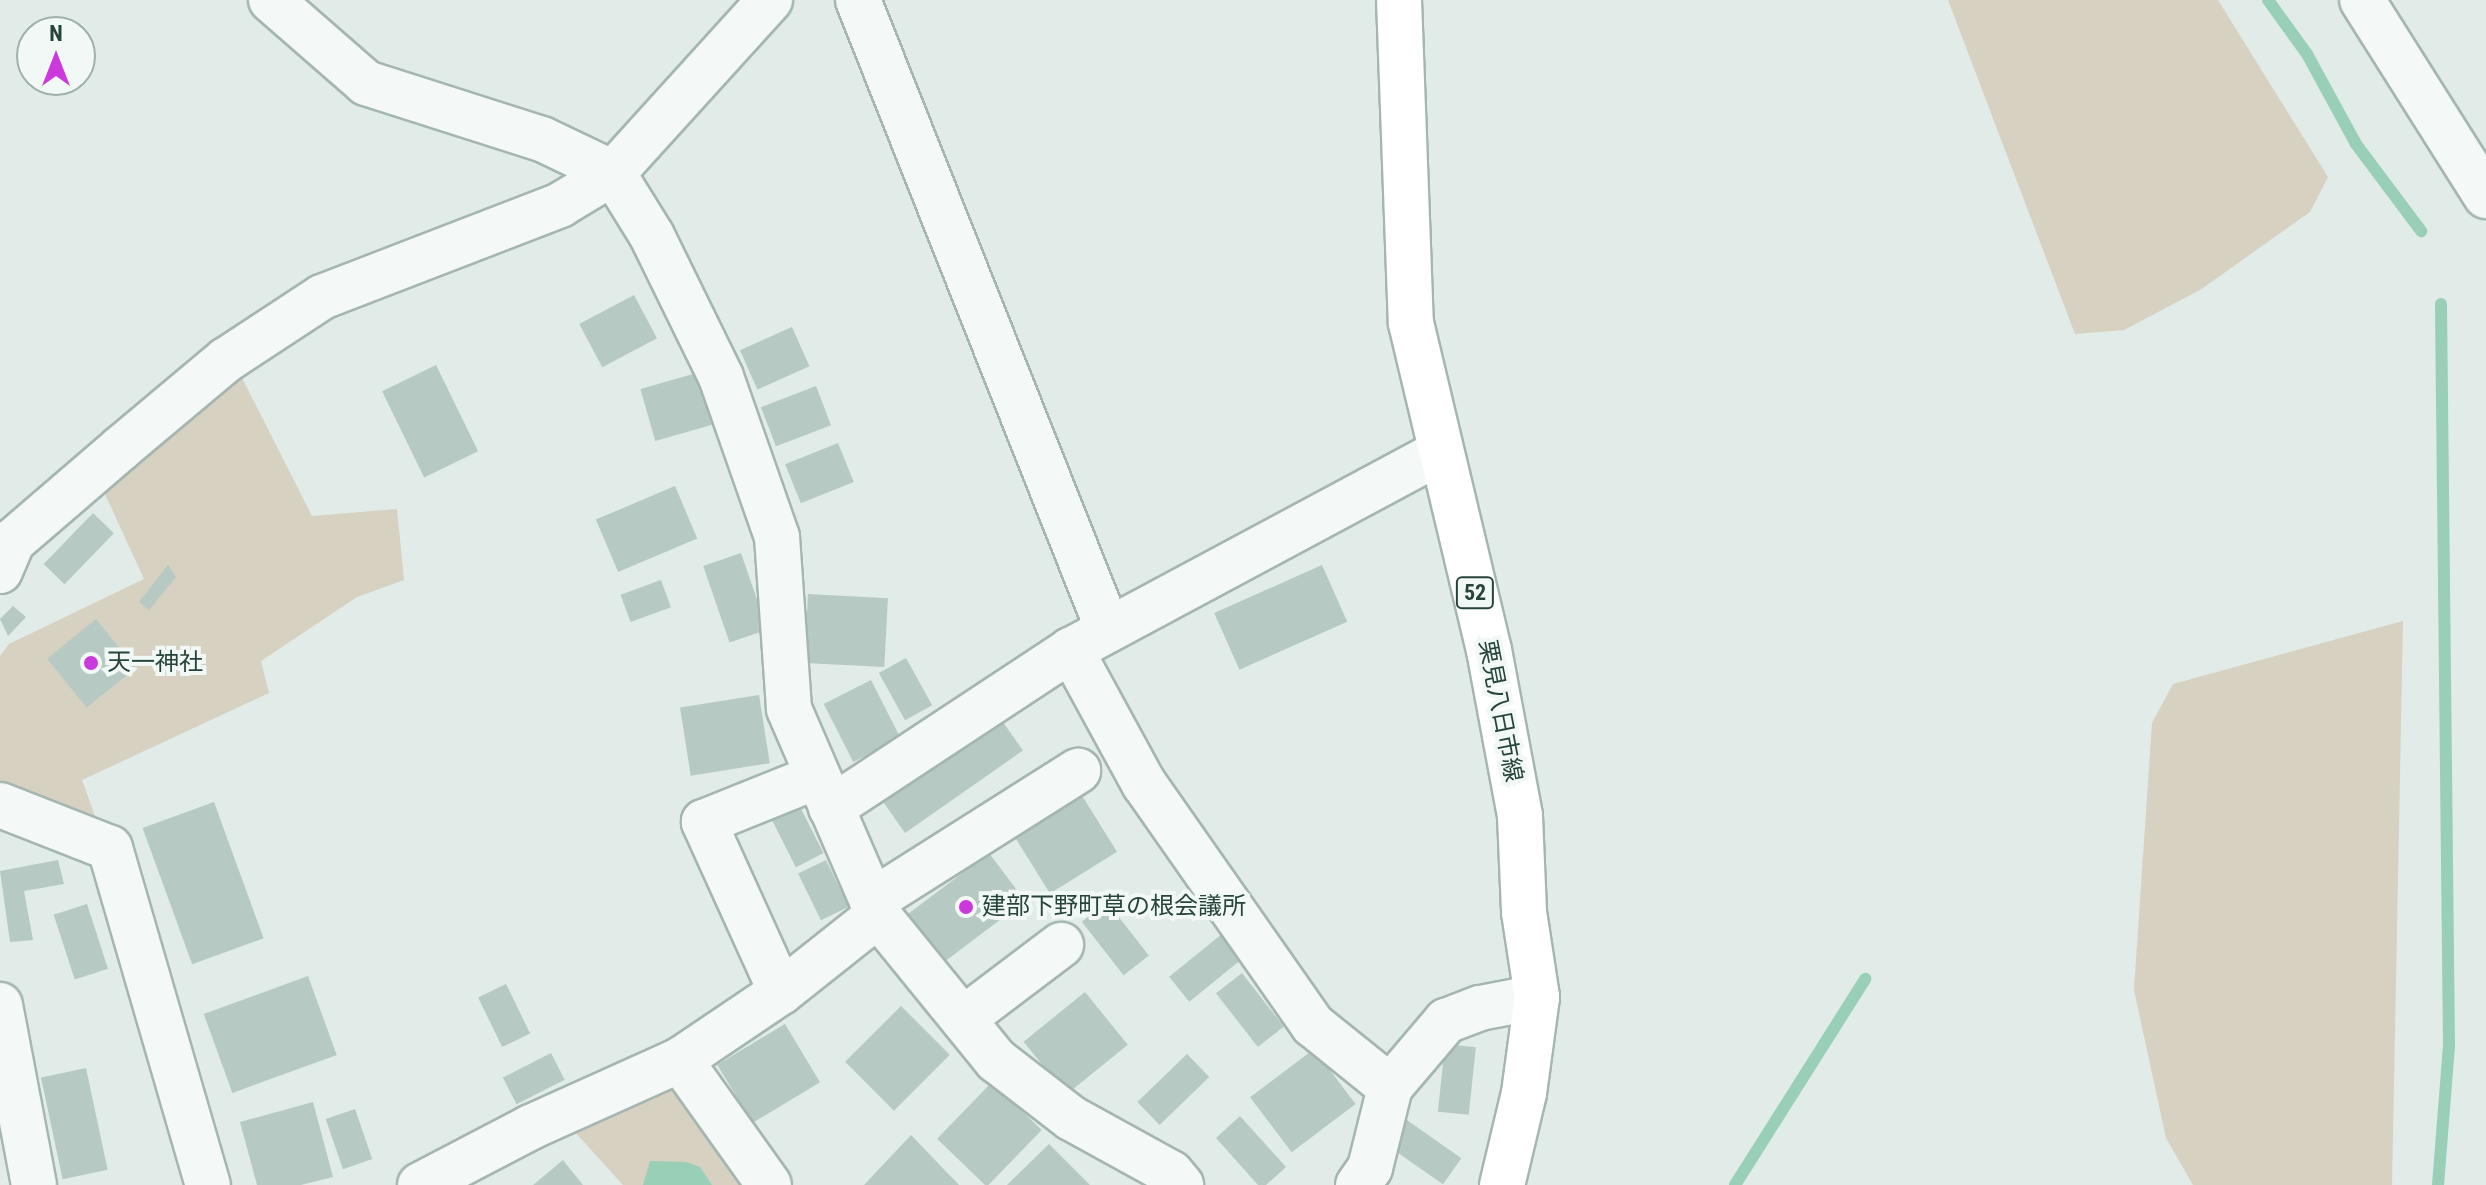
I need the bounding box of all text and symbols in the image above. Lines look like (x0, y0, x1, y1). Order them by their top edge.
north arrow (16, 16, 96, 96)
text: N (49, 21, 63, 46)
road number: 52 (1455, 575, 1495, 611)
street label: 栗見八日市線 (1472, 638, 1528, 784)
place label: 天一神社 (107, 649, 203, 677)
marker: 天一神社 (82, 654, 100, 672)
place label: 建部下野町草の根会議所 (982, 893, 1246, 921)
marker: 建部下野町草の根会議所 (957, 898, 975, 916)

